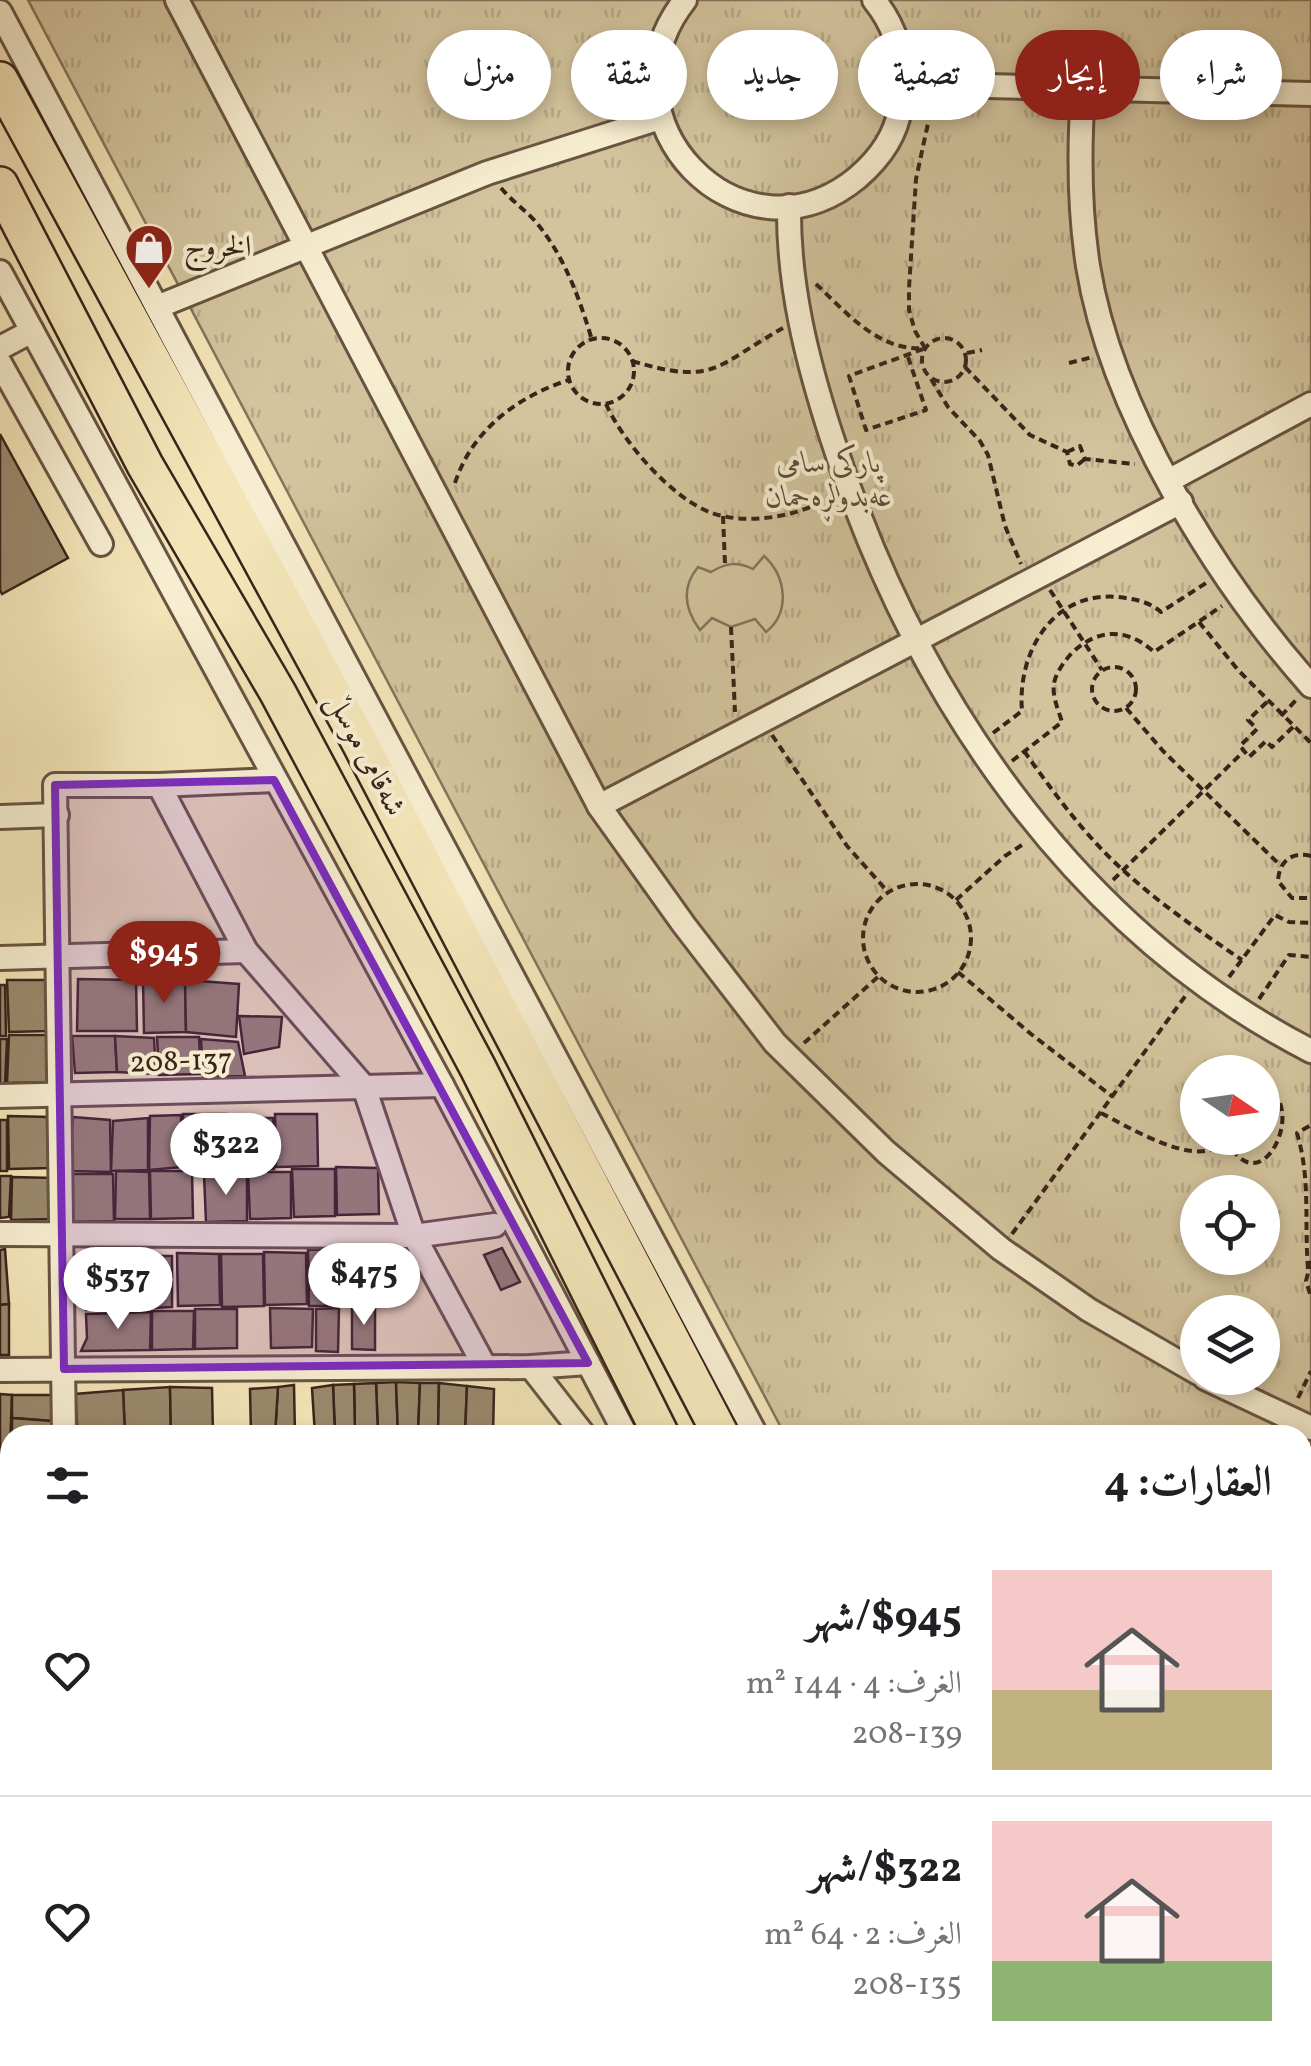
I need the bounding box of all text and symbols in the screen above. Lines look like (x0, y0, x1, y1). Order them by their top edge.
chip: منزل (427, 30, 551, 120)
chip: شقة (571, 30, 687, 120)
chip: جديد (707, 30, 838, 120)
chip: تصفية (858, 30, 995, 120)
chip: إيجار (1015, 30, 1140, 120)
chip: شراء (1160, 30, 1282, 120)
shop icon: الخروج (123, 222, 175, 290)
place label: الخروج (184, 227, 252, 272)
park label: پارکی سامی عەبدولڕەحمان (766, 443, 892, 522)
street label: شەقامی موسڵ (315, 686, 415, 824)
pin: $945 (105, 921, 223, 1006)
text: $945 (129, 931, 199, 975)
street label: 208-137 (129, 1039, 233, 1085)
north arrow (1180, 1055, 1280, 1155)
map controls (1180, 1055, 1280, 1395)
pin: $322 (167, 1113, 285, 1198)
text: $322 (192, 1123, 260, 1167)
button: locate (1180, 1175, 1280, 1275)
pin: $475 (305, 1243, 423, 1328)
pin: $537 (59, 1247, 177, 1332)
text: $475 (330, 1253, 398, 1297)
text: $537 (86, 1257, 150, 1301)
button: layers (1180, 1295, 1280, 1395)
text: العقارات: 4 (1104, 1455, 1272, 1514)
icon: filters (40, 1458, 95, 1513)
text: $945/شهر (807, 1590, 962, 1649)
icon: home (1072, 1610, 1192, 1730)
icon: heart (40, 1643, 95, 1698)
text: الغرف: 4 · 144 m² (746, 1663, 962, 1707)
text: 208-139 (851, 1713, 962, 1757)
text: $322/شهر (809, 1841, 962, 1900)
icon: home (1072, 1861, 1192, 1981)
icon: heart (40, 1894, 95, 1949)
text: الغرف: 2 · 64 m² (764, 1914, 962, 1958)
text: 208-135 (852, 1964, 962, 2008)

